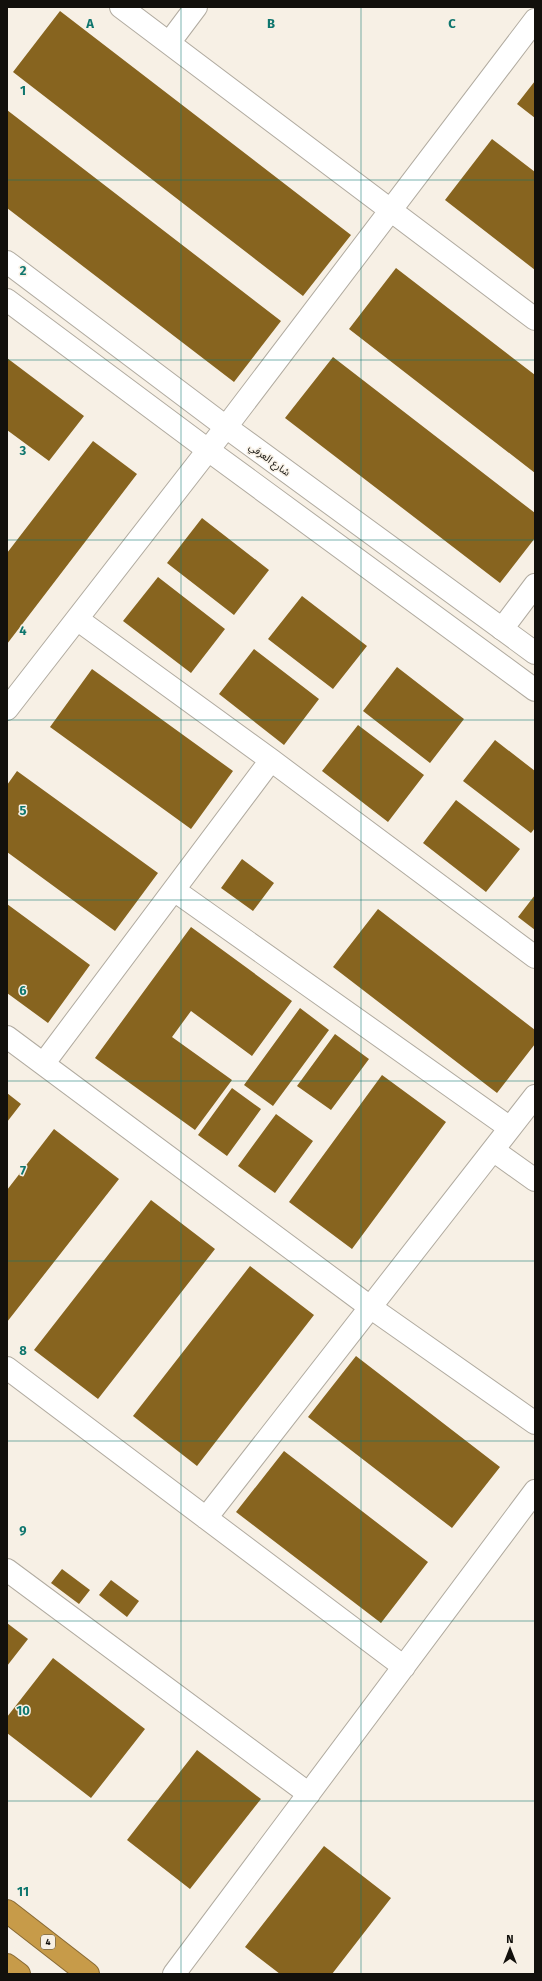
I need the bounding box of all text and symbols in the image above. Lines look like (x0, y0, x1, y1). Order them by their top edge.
text: A (85, 16, 94, 31)
text: B (267, 16, 275, 31)
text: C (448, 16, 456, 31)
text: 1 (20, 83, 26, 98)
text: 2 (20, 263, 27, 278)
street label: شارع العرفي (246, 441, 292, 480)
text: 3 (19, 443, 27, 458)
text: 4 (19, 623, 27, 638)
text: 5 (20, 803, 27, 818)
text: 6 (19, 983, 27, 998)
text: 7 (20, 1163, 26, 1178)
text: 8 (19, 1343, 27, 1358)
text: 9 (19, 1523, 27, 1538)
text: 10 (16, 1703, 30, 1718)
text: 11 (17, 1884, 29, 1899)
north arrow (490, 1929, 530, 1969)
text: N (506, 1933, 514, 1946)
road number: 4 (41, 1935, 55, 1949)

